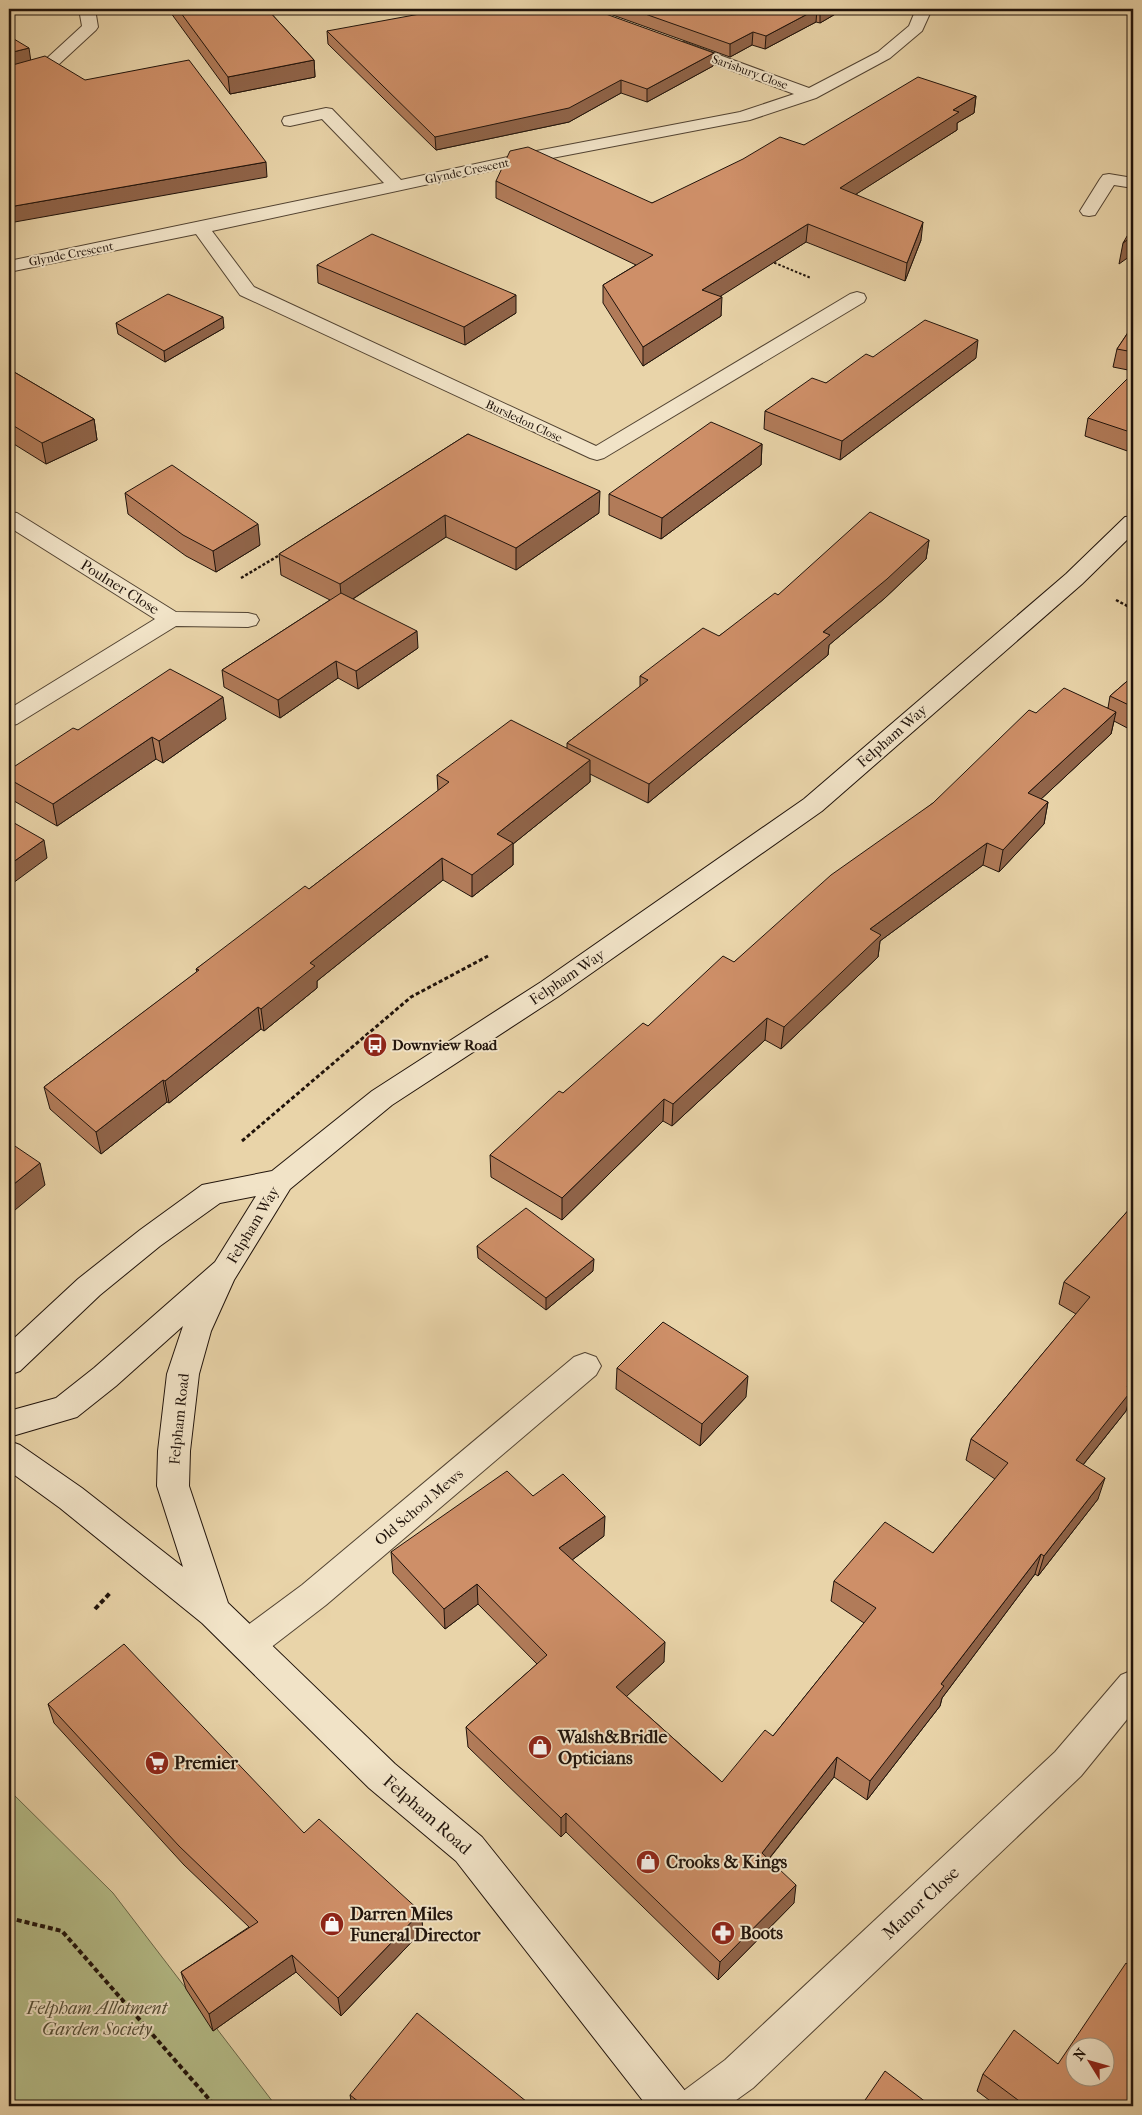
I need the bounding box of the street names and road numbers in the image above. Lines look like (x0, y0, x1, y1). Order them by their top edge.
street label: Sarisbury Close (710, 52, 790, 92)
street label: Glynde Crescent (424, 155, 511, 187)
street label: Glynde Crescent (28, 239, 115, 269)
street label: Bursledon Close (483, 397, 565, 445)
street label: Poulner Close (77, 556, 163, 619)
street label: Felpham Way (853, 700, 931, 771)
street label: Felpham Way (526, 945, 609, 1009)
street label: Felpham Way (223, 1182, 284, 1267)
street label: Felpham Road (165, 1372, 193, 1466)
street label: Old School Mews (371, 1464, 467, 1549)
street label: Felpham Road (378, 1771, 476, 1859)
street label: Manor Close (878, 1862, 964, 1944)

